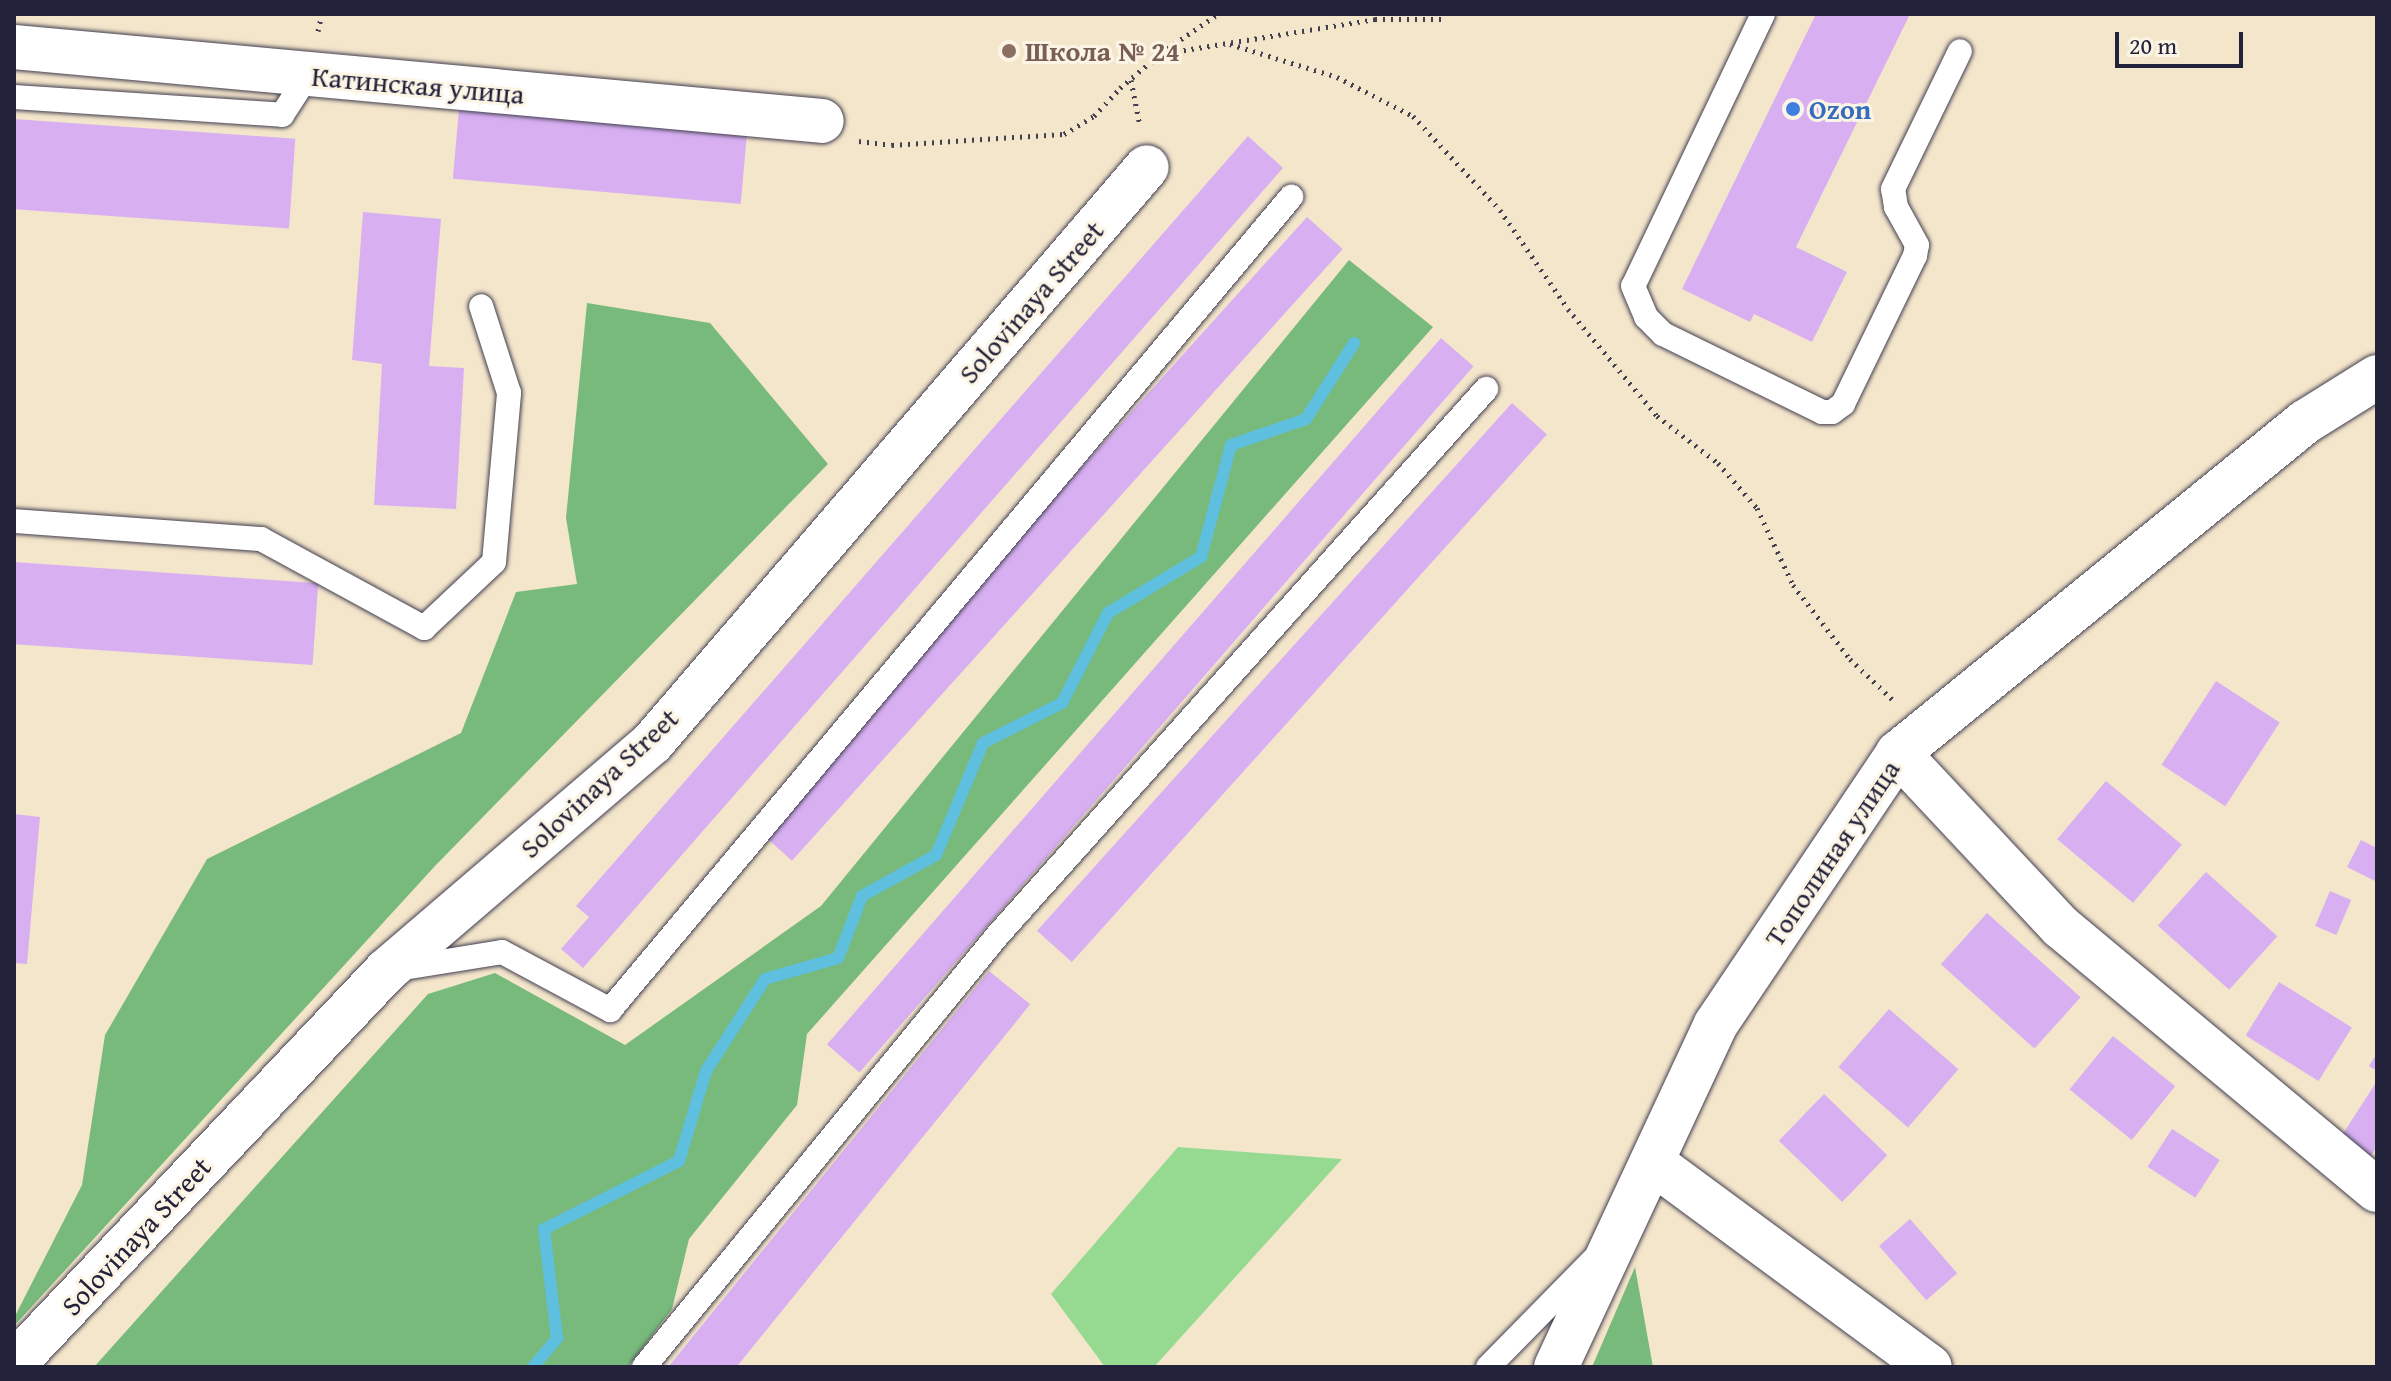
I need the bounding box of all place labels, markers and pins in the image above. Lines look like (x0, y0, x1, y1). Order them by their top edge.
place label: Школа № 24 (1025, 34, 1180, 68)
marker: Школа № 24 (1000, 42, 1018, 60)
place label: Ozon (1809, 92, 1871, 126)
marker: Ozon (1784, 100, 1802, 118)

